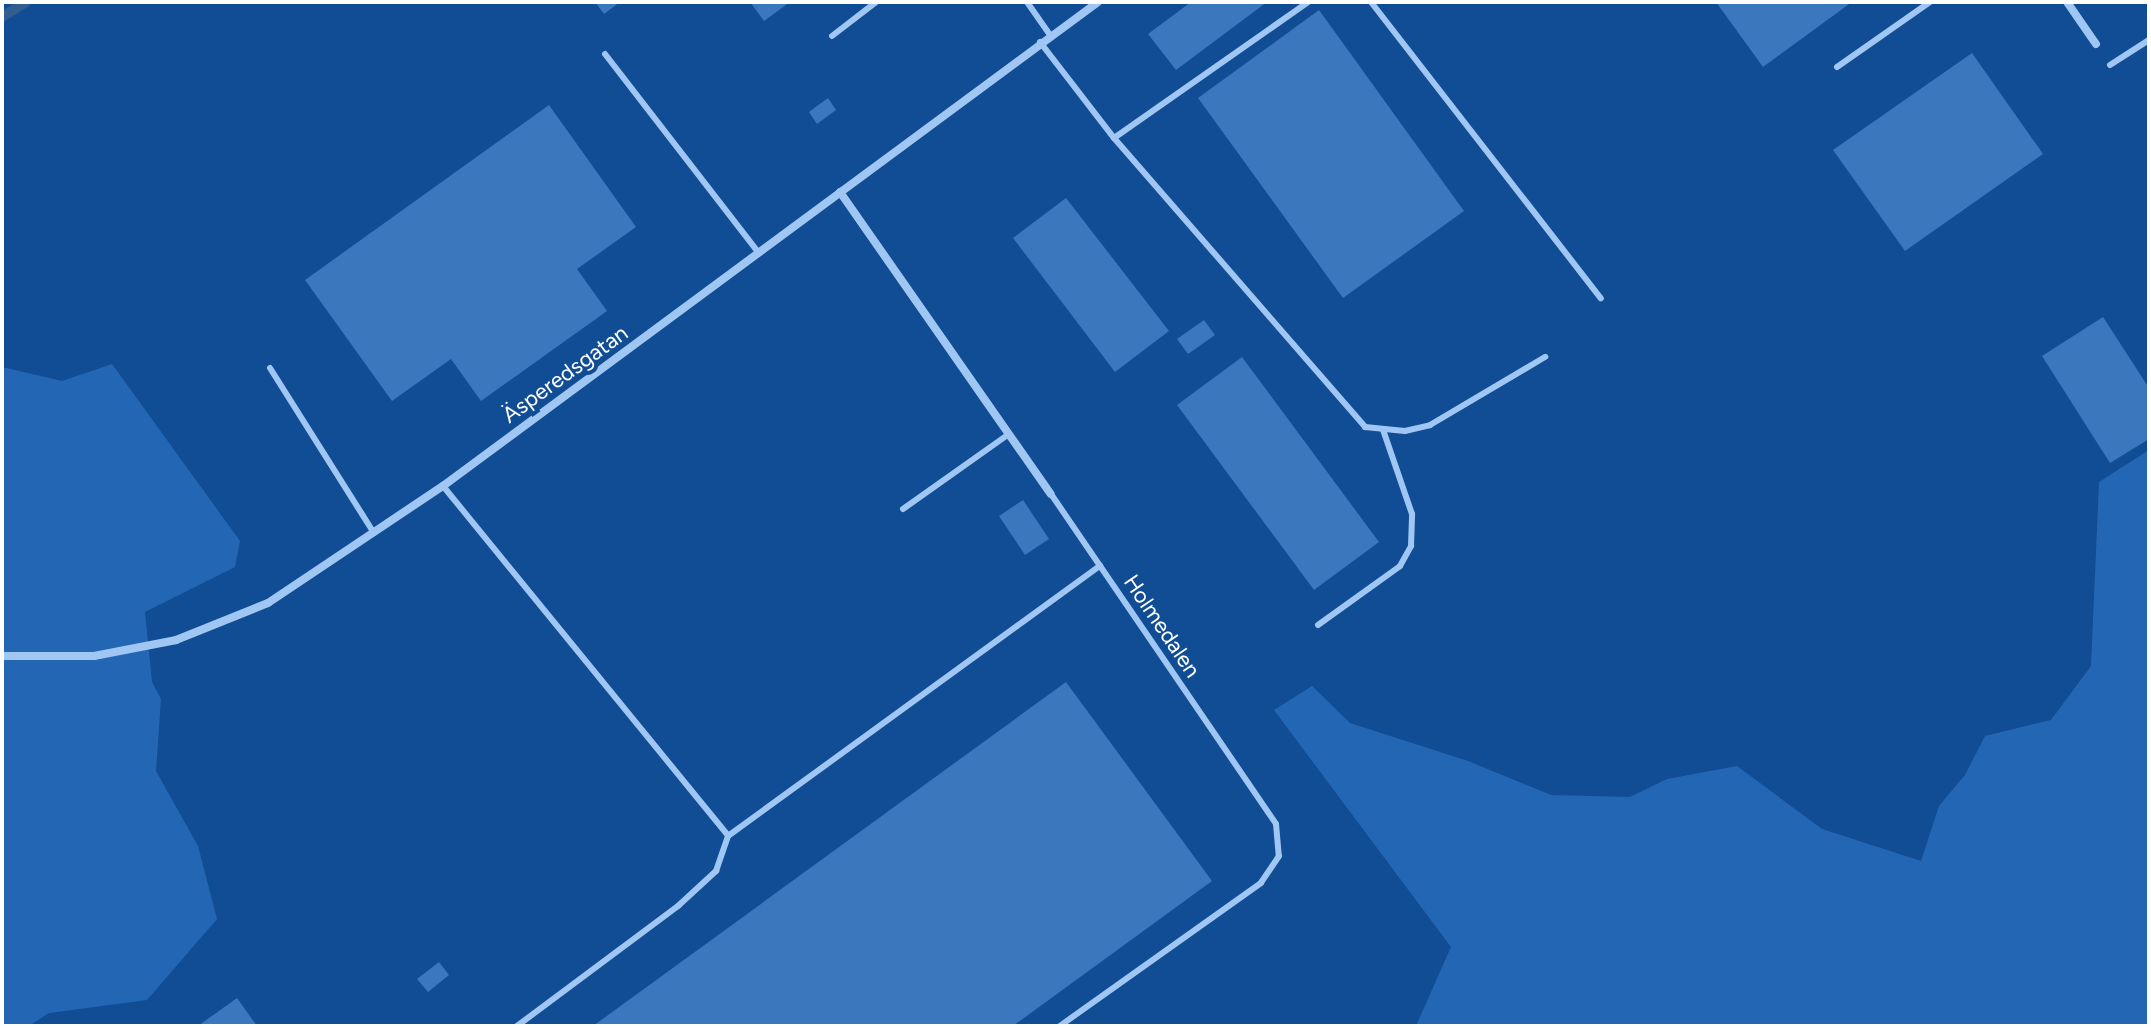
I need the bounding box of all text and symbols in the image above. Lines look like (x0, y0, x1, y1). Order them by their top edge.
street label: Äsperedsgatan (497, 320, 633, 428)
street label: Holmedalen (1118, 570, 1206, 682)

